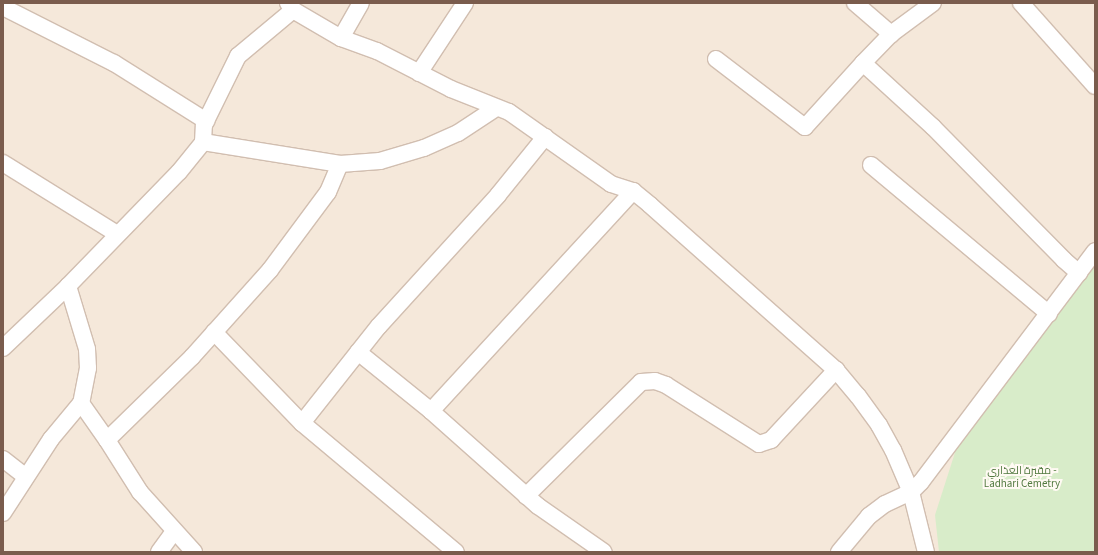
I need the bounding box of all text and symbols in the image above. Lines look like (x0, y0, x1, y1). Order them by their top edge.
park label: مقبرة العذاري - Ladhari Cemetry (984, 465, 1060, 491)

